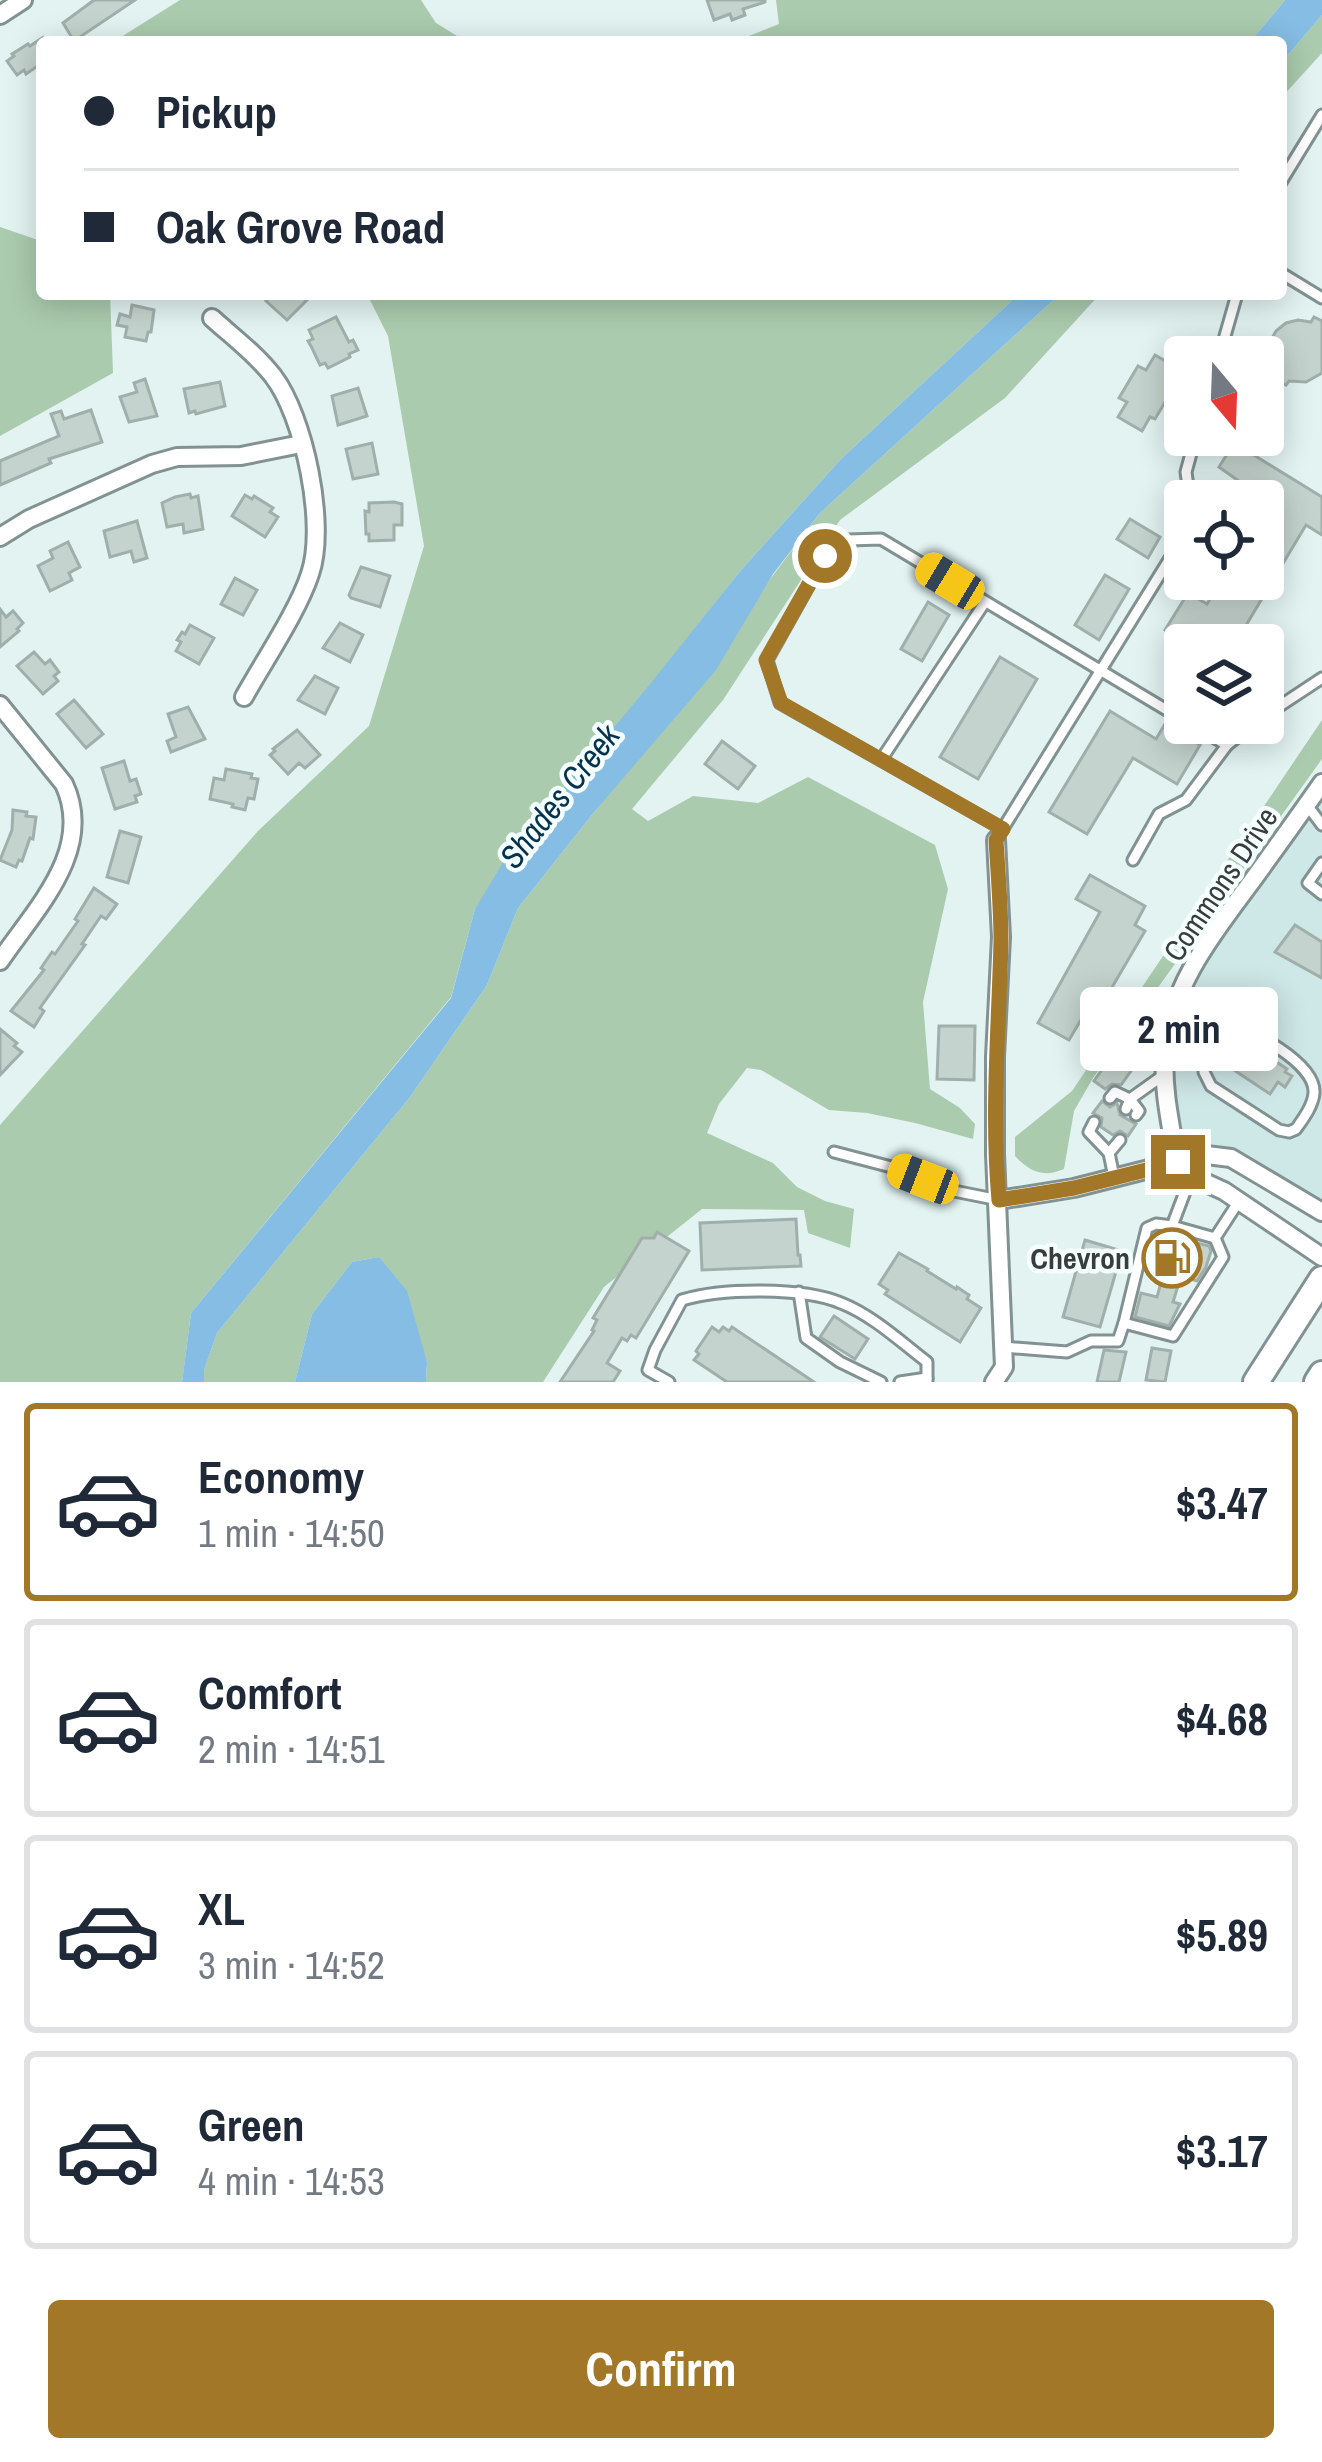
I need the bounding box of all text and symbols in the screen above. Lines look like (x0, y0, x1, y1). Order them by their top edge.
text: Pickup (156, 81, 277, 142)
text: Oak Grove Road (156, 196, 445, 257)
north arrow (1164, 336, 1284, 456)
map controls (1164, 336, 1284, 744)
button: locate (1164, 480, 1284, 600)
route start (798, 529, 852, 583)
car (910, 547, 990, 615)
button: layers (1164, 624, 1284, 744)
water label: Shades Creek (489, 714, 630, 877)
street label: Commons Drive (1154, 799, 1286, 969)
callout: 2 min (1079, 988, 1277, 1072)
text: 2 min (1137, 1003, 1221, 1055)
route end (1151, 1135, 1205, 1189)
car (883, 1149, 963, 1209)
fuel station icon: Chevron (1141, 1227, 1203, 1289)
place label: Chevron (1030, 1238, 1130, 1278)
text: Economy (198, 1446, 364, 1507)
icon: car (54, 1448, 162, 1556)
text: $3.47 (1176, 1472, 1268, 1533)
text: 1 min · 14:50 (198, 1507, 385, 1559)
text: Comfort (198, 1662, 341, 1723)
icon: car (54, 1664, 162, 1772)
text: $4.68 (1176, 1688, 1268, 1749)
text: 2 min · 14:51 (198, 1723, 385, 1775)
text: XL (198, 1878, 245, 1939)
icon: car (54, 1880, 162, 1988)
text: $5.89 (1176, 1904, 1268, 1965)
text: 3 min · 14:52 (198, 1939, 385, 1991)
text: Green (198, 2094, 305, 2155)
icon: car (54, 2096, 162, 2204)
text: $3.17 (1176, 2120, 1268, 2181)
text: 4 min · 14:53 (198, 2155, 385, 2207)
button: Confirm (48, 2300, 1274, 2438)

